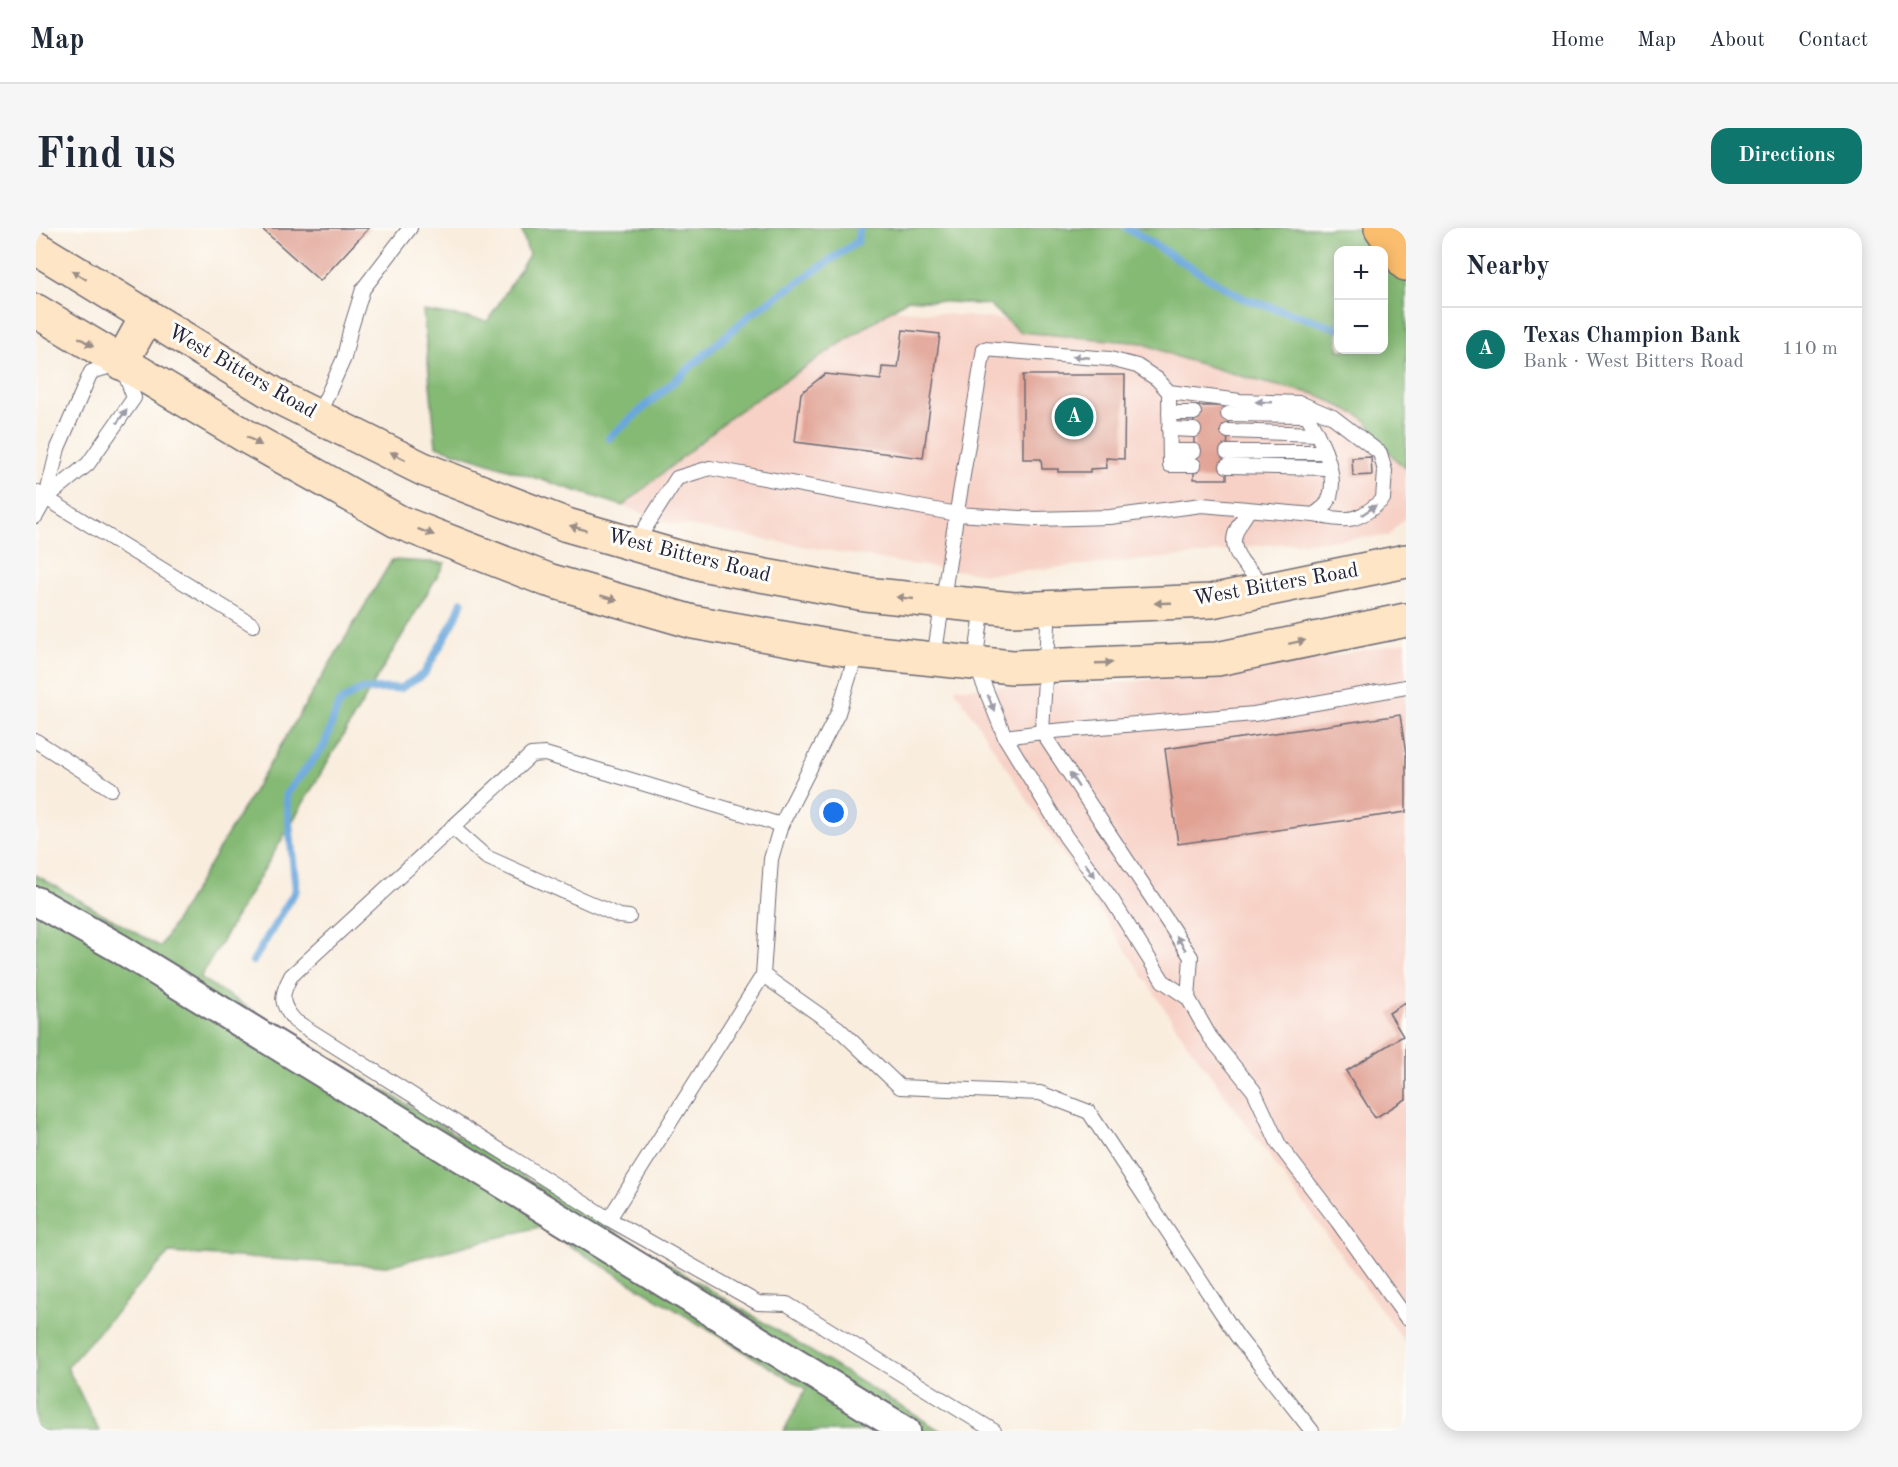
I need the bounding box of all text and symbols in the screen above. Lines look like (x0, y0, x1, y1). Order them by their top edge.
text: Map (30, 27, 84, 55)
text: Home (1551, 30, 1604, 51)
text: Map (1637, 30, 1676, 51)
text: About (1709, 30, 1765, 51)
text: Contact (1798, 30, 1868, 51)
button: Directions (1711, 128, 1862, 184)
text: Find us (36, 135, 175, 177)
map controls (1334, 246, 1388, 354)
button: + (1334, 246, 1388, 300)
text: Nearby (1466, 254, 1550, 280)
one-way arrow (71, 269, 87, 280)
button: − (1334, 300, 1388, 354)
street label: West Bitters Road (164, 321, 320, 423)
text: Texas Champion Bank (1523, 325, 1741, 347)
one-way arrow (78, 336, 94, 347)
text: A (1478, 339, 1493, 359)
text: 110 m (1782, 339, 1838, 359)
one-way arrow (1071, 352, 1090, 362)
text: Bank · West Bitters Road (1523, 352, 1744, 372)
pin: A (1054, 394, 1094, 440)
one-way arrow (1255, 397, 1274, 406)
one-way arrow (116, 409, 128, 425)
one-way arrow (246, 435, 262, 446)
one-way arrow (389, 451, 406, 460)
one-way arrow (1361, 505, 1377, 516)
one-way arrow (569, 523, 587, 532)
street label: West Bitters Road (605, 526, 773, 586)
one-way arrow (417, 528, 435, 538)
street label: West Bitters Road (1192, 560, 1360, 610)
one-way arrow (896, 593, 915, 603)
one-way arrow (600, 594, 618, 603)
one-way arrow (1153, 598, 1172, 608)
one-way arrow (1288, 637, 1307, 647)
one-way arrow (1095, 659, 1114, 668)
one-way arrow (986, 694, 996, 712)
one-way arrow (1068, 772, 1080, 788)
your location (819, 798, 848, 827)
one-way arrow (1084, 861, 1096, 877)
one-way arrow (1175, 935, 1187, 951)

